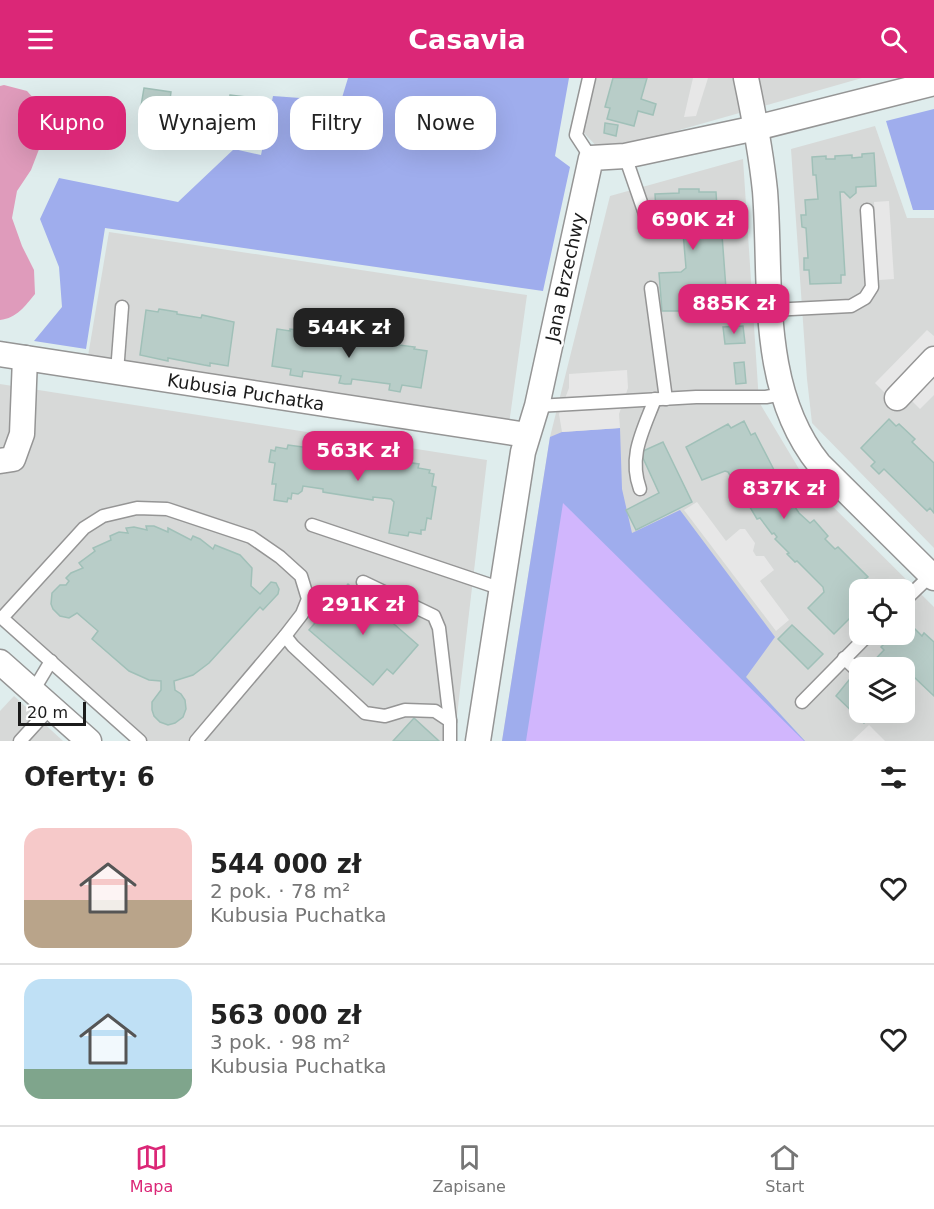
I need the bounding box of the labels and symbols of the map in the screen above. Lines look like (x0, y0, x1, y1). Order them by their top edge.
pin: 690K zł (638, 200, 748, 251)
street label: Jana Brzechwy (541, 210, 589, 344)
pin: 885K zł (679, 284, 789, 335)
pin: 544K zł (294, 308, 404, 359)
street label: Kubusia Puchatka (166, 369, 326, 415)
pin: 563K zł (303, 431, 413, 482)
pin: 837K zł (729, 469, 839, 520)
pin: 291K zł (308, 585, 418, 636)
scale bar (18, 699, 86, 726)

